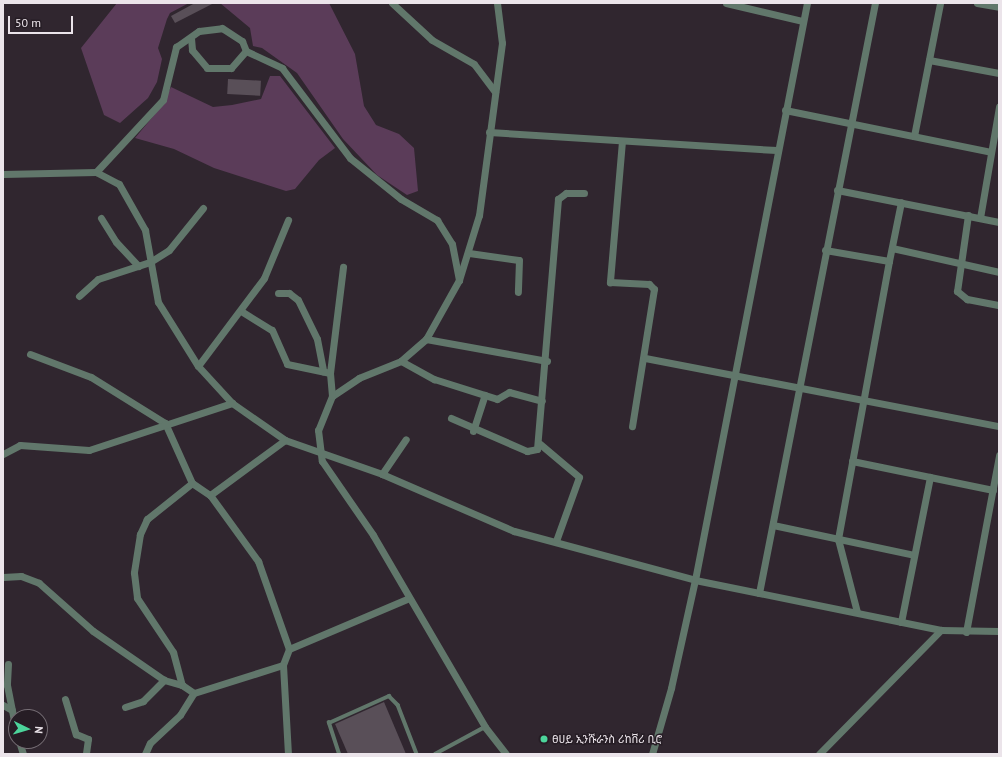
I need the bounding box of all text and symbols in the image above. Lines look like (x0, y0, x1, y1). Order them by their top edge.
scale bar (10, 8, 75, 34)
text: 50 m (15, 15, 41, 30)
north arrow (8, 709, 48, 749)
text: N (32, 726, 46, 734)
place label: ፀሀይ ኢንሹራንስ ሪከቨሪ ቢሮ (552, 732, 662, 746)
marker: ፀሀይ ኢንሹራንስ ሪከቨሪ ቢሮ (539, 734, 549, 744)

